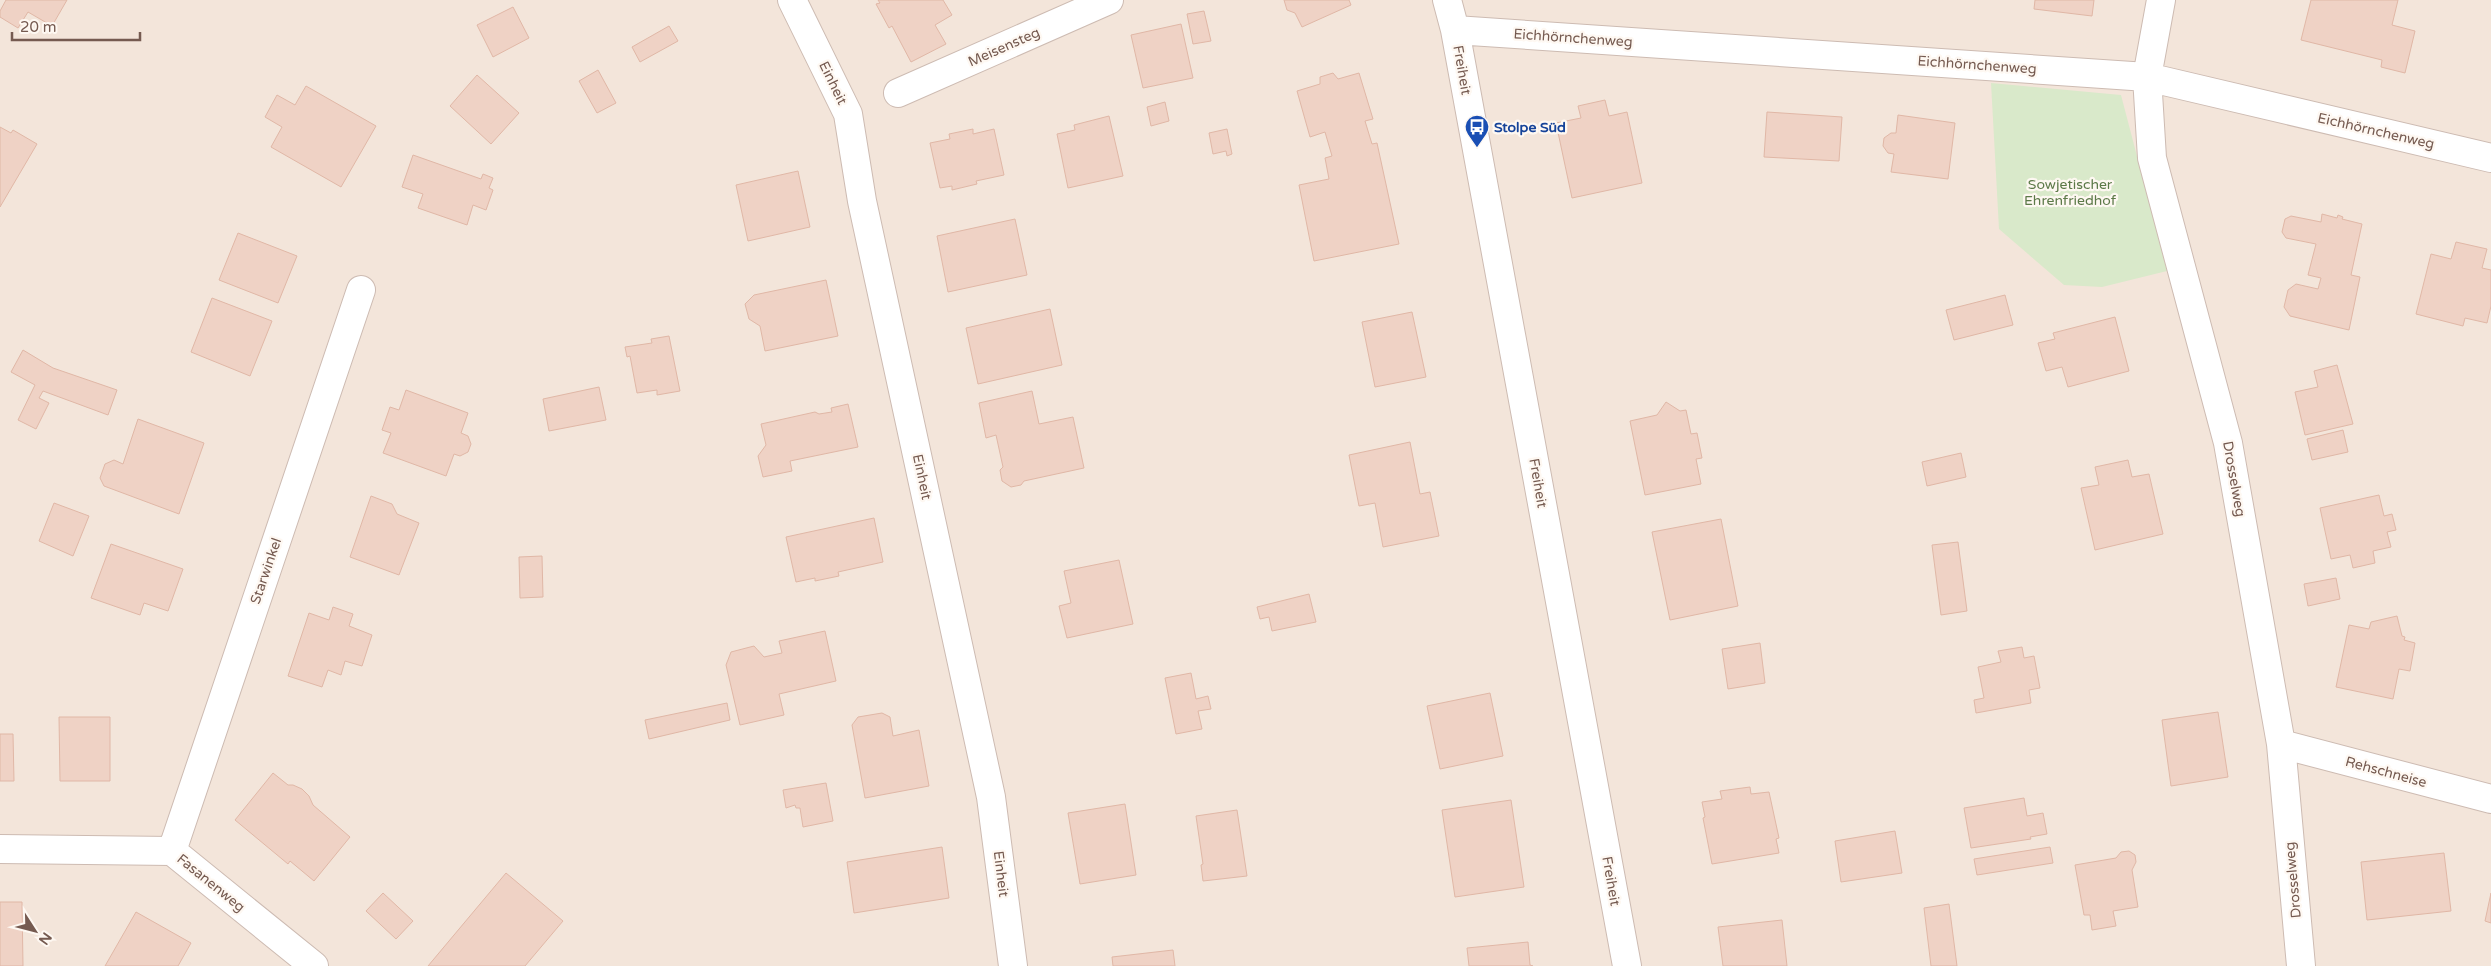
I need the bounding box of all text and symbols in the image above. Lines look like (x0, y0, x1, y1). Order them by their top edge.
scale bar (12, 10, 140, 42)
text: 20 m (20, 18, 57, 36)
street label: Meisensteg (966, 24, 1042, 70)
street label: Eichhörnchenweg (1513, 25, 1633, 51)
street label: Freiheit (1449, 44, 1475, 97)
street label: Eichhörnchenweg (1917, 52, 2037, 78)
street label: Einheit (815, 58, 851, 108)
street label: Eichhörnchenweg (2316, 109, 2436, 153)
bus stop icon: Stolpe Süd (1464, 114, 1490, 148)
place label: Stolpe Süd (1494, 119, 1566, 136)
park label: Sowjetischer Ehrenfriedhof (2024, 176, 2117, 209)
street label: Drosselweg (2219, 440, 2249, 518)
street label: Einheit (909, 453, 935, 502)
street label: Freiheit (1525, 457, 1551, 510)
street label: Starwinkel (247, 536, 285, 606)
street label: Rehschneise (2343, 753, 2429, 791)
street label: Drosselweg (2281, 841, 2305, 919)
street label: Fasanenweg (174, 850, 248, 916)
street label: Einheit (990, 850, 1012, 899)
street label: Freiheit (1598, 855, 1624, 908)
north arrow (10, 906, 60, 956)
text: N (35, 929, 55, 948)

